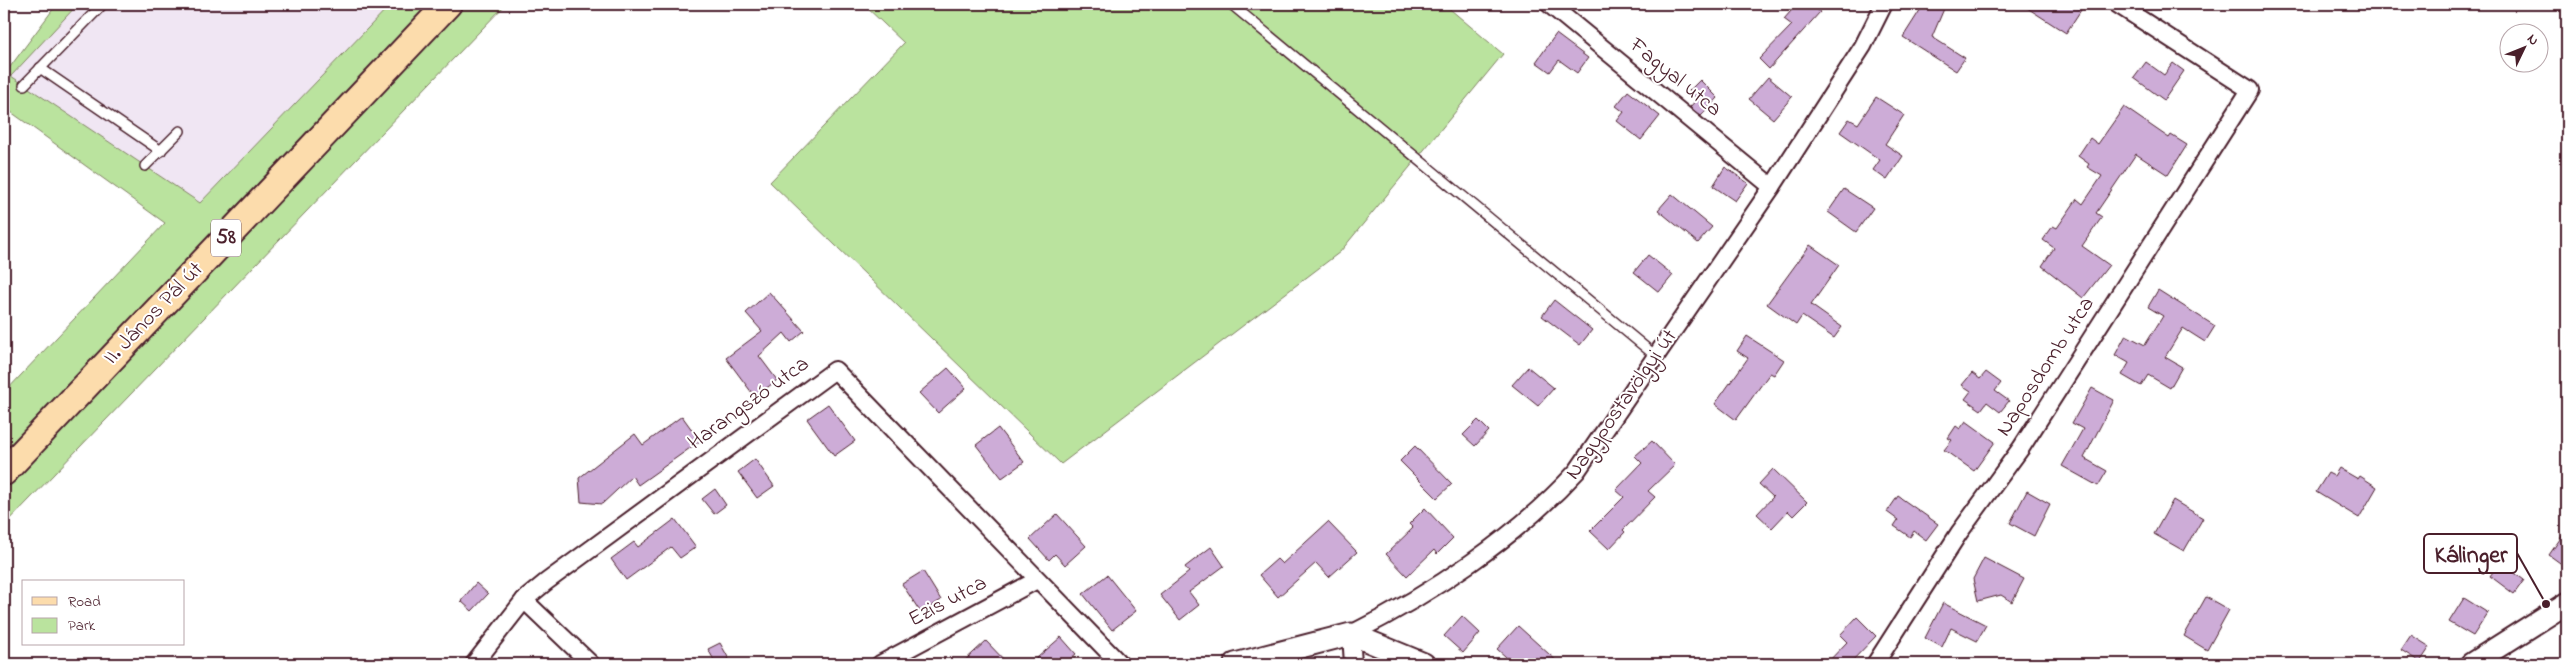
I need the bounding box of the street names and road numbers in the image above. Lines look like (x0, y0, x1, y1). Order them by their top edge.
street label: Fagyal utca (1620, 30, 1728, 126)
road number: 58 (211, 220, 241, 256)
street label: II. János Pál út (96, 255, 212, 373)
street label: Naposdomb utca (1989, 291, 2103, 443)
street label: Nagypostavölgyi út (1558, 323, 1687, 487)
street label: Harangszó utca (682, 349, 817, 460)
street label: Ezis utca (903, 568, 993, 636)

